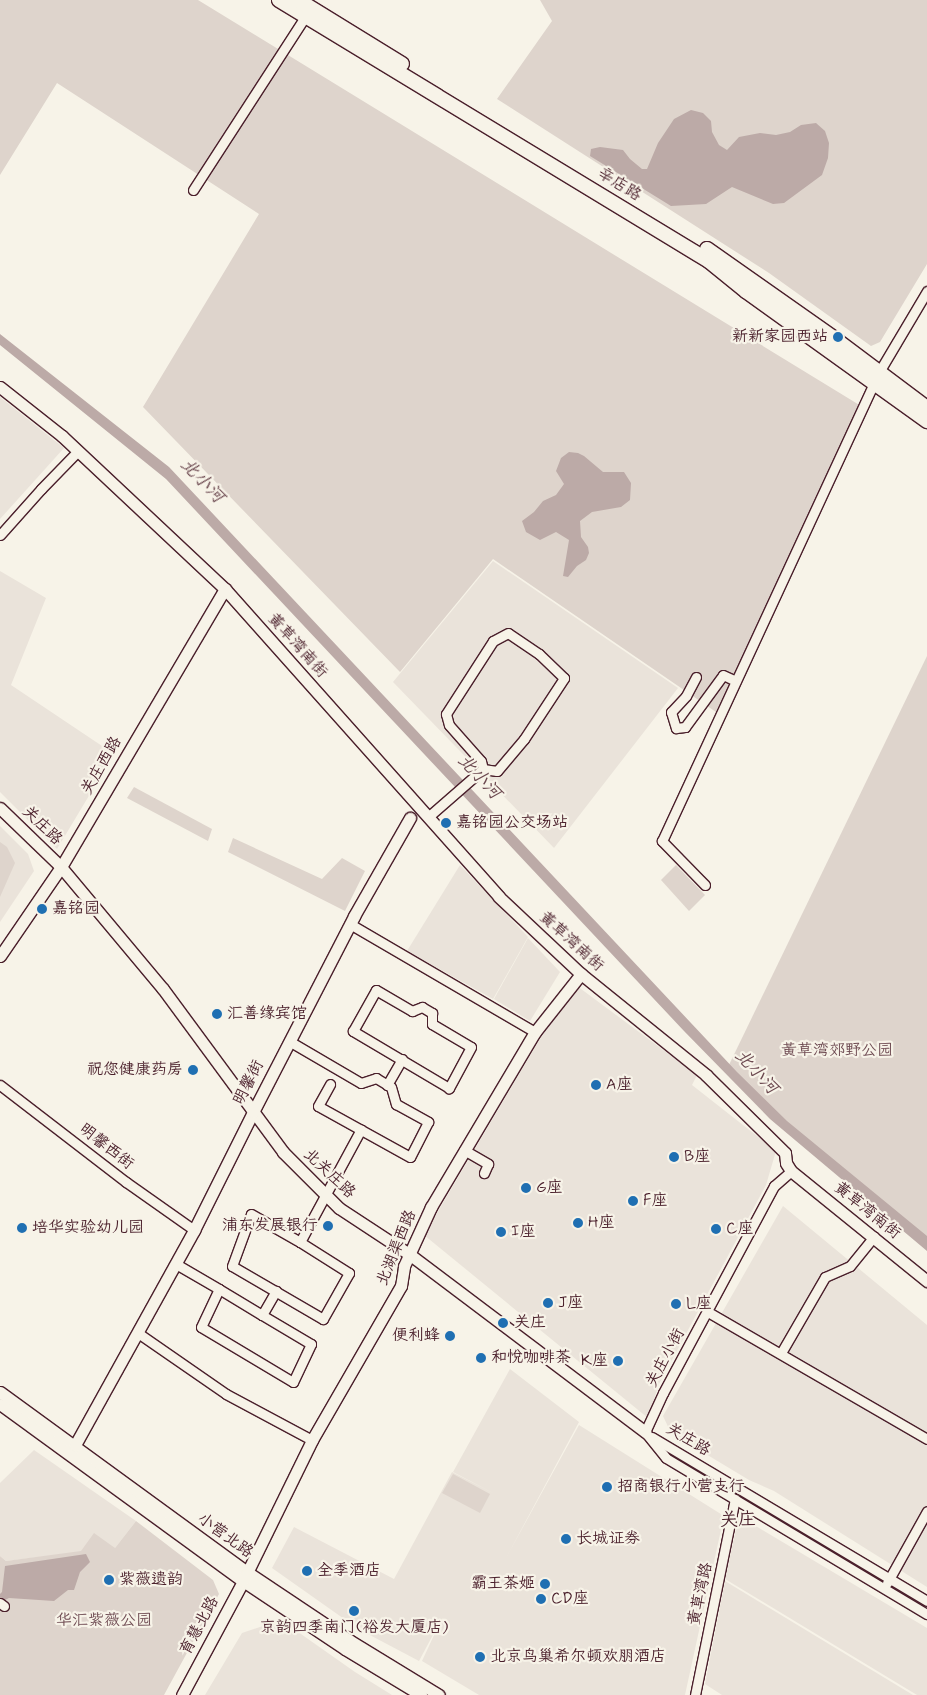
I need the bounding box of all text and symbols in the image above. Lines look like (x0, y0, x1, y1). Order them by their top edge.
street label: 辛店路 (593, 164, 645, 206)
place label: 新新家园西站 (732, 327, 828, 347)
marker: 新新家园西站 (832, 331, 844, 343)
water label: 北小河 (175, 454, 229, 508)
street label: 黄草湾南街 (263, 610, 331, 682)
street label: 关庄西路 (78, 733, 126, 799)
water label: 北小河 (453, 750, 505, 804)
street label: 关庄路 (18, 802, 66, 850)
place label: 嘉铭园公交场站 (456, 813, 568, 833)
marker: 嘉铭园公交场站 (440, 817, 452, 829)
place label: 嘉铭园 (52, 899, 100, 919)
marker: 嘉铭园 (36, 903, 48, 915)
street label: 黄草湾南街 (535, 908, 607, 976)
place label: 汇善缘宾馆 (227, 1004, 307, 1024)
marker: 汇善缘宾馆 (211, 1008, 223, 1020)
park label: 黄草湾郊野公园 (781, 1041, 893, 1061)
water label: 北小河 (730, 1045, 782, 1099)
street label: 明馨街 (230, 1057, 268, 1109)
place label: 祝您健康药房 (87, 1060, 183, 1080)
marker: 祝您健康药房 (187, 1064, 199, 1076)
place label: A座 (606, 1075, 632, 1095)
marker: A座 (590, 1079, 602, 1091)
street label: 明馨西街 (75, 1120, 137, 1174)
street label: 北关庄路 (299, 1145, 359, 1203)
place label: B座 (684, 1147, 710, 1167)
marker: B座 (668, 1151, 680, 1163)
place label: G座 (536, 1178, 563, 1198)
street label: 黄草湾南街 (830, 1178, 904, 1244)
marker: G座 (520, 1182, 532, 1194)
place label: F座 (643, 1191, 667, 1211)
marker: F座 (627, 1195, 639, 1207)
street label: 北湖渠西路 (373, 1207, 421, 1289)
place label: H座 (588, 1213, 614, 1233)
place label: 浦东发展银行 (222, 1216, 318, 1236)
marker: H座 (572, 1217, 584, 1229)
place label: 培华实验幼儿园 (32, 1218, 144, 1238)
place label: C座 (726, 1219, 753, 1239)
marker: 浦东发展银行 (322, 1220, 334, 1232)
marker: 培华实验幼儿园 (16, 1222, 28, 1234)
place label: I座 (511, 1222, 535, 1242)
marker: C座 (710, 1223, 722, 1235)
marker: I座 (495, 1226, 507, 1238)
place label: J座 (558, 1293, 583, 1313)
place label: L座 (686, 1294, 712, 1314)
marker: J座 (542, 1297, 554, 1309)
marker: L座 (670, 1298, 682, 1310)
place label: 关庄 (514, 1313, 546, 1333)
marker: 关庄 (496, 1316, 510, 1330)
street label: 关庄小街 (643, 1325, 689, 1391)
place label: 便利蜂 (392, 1326, 440, 1346)
marker: 便利蜂 (444, 1330, 456, 1342)
place label: 和悦咖啡茶 (491, 1348, 571, 1368)
place label: K座 (581, 1351, 608, 1371)
marker: 和悦咖啡茶 (475, 1352, 487, 1364)
marker: K座 (612, 1355, 624, 1367)
street label: 关庄路 (662, 1419, 714, 1461)
place label: 招商银行小营支行 (617, 1477, 745, 1497)
marker: 招商银行小营支行 (601, 1481, 613, 1493)
street label: 小营北路 (193, 1509, 257, 1563)
district label: 关庄 (720, 1509, 756, 1531)
place label: 长城证券 (576, 1529, 640, 1549)
marker: 长城证券 (560, 1533, 572, 1545)
place label: 全季酒店 (317, 1561, 381, 1581)
street label: 黄草湾路 (685, 1561, 717, 1627)
marker: 全季酒店 (301, 1565, 313, 1577)
place label: 紫薇遗韵 (119, 1570, 183, 1590)
marker: 紫薇遗韵 (103, 1574, 115, 1586)
place label: 霸王茶姬 (471, 1574, 535, 1594)
marker: 霸王茶姬 (539, 1578, 551, 1590)
place label: CD座 (551, 1589, 589, 1609)
street label: 育慧北路 (177, 1593, 223, 1659)
marker: CD座 (535, 1593, 547, 1605)
marker: 京韵四季南门(裕发大厦店) (348, 1605, 360, 1617)
park label: 华汇紫薇公园 (56, 1611, 152, 1631)
place label: 京韵四季南门(裕发大厦店) (260, 1618, 448, 1638)
place label: 北京鸟巢希尔顿欢朋酒店 (490, 1647, 666, 1667)
marker: 北京鸟巢希尔顿欢朋酒店 (474, 1651, 486, 1663)

